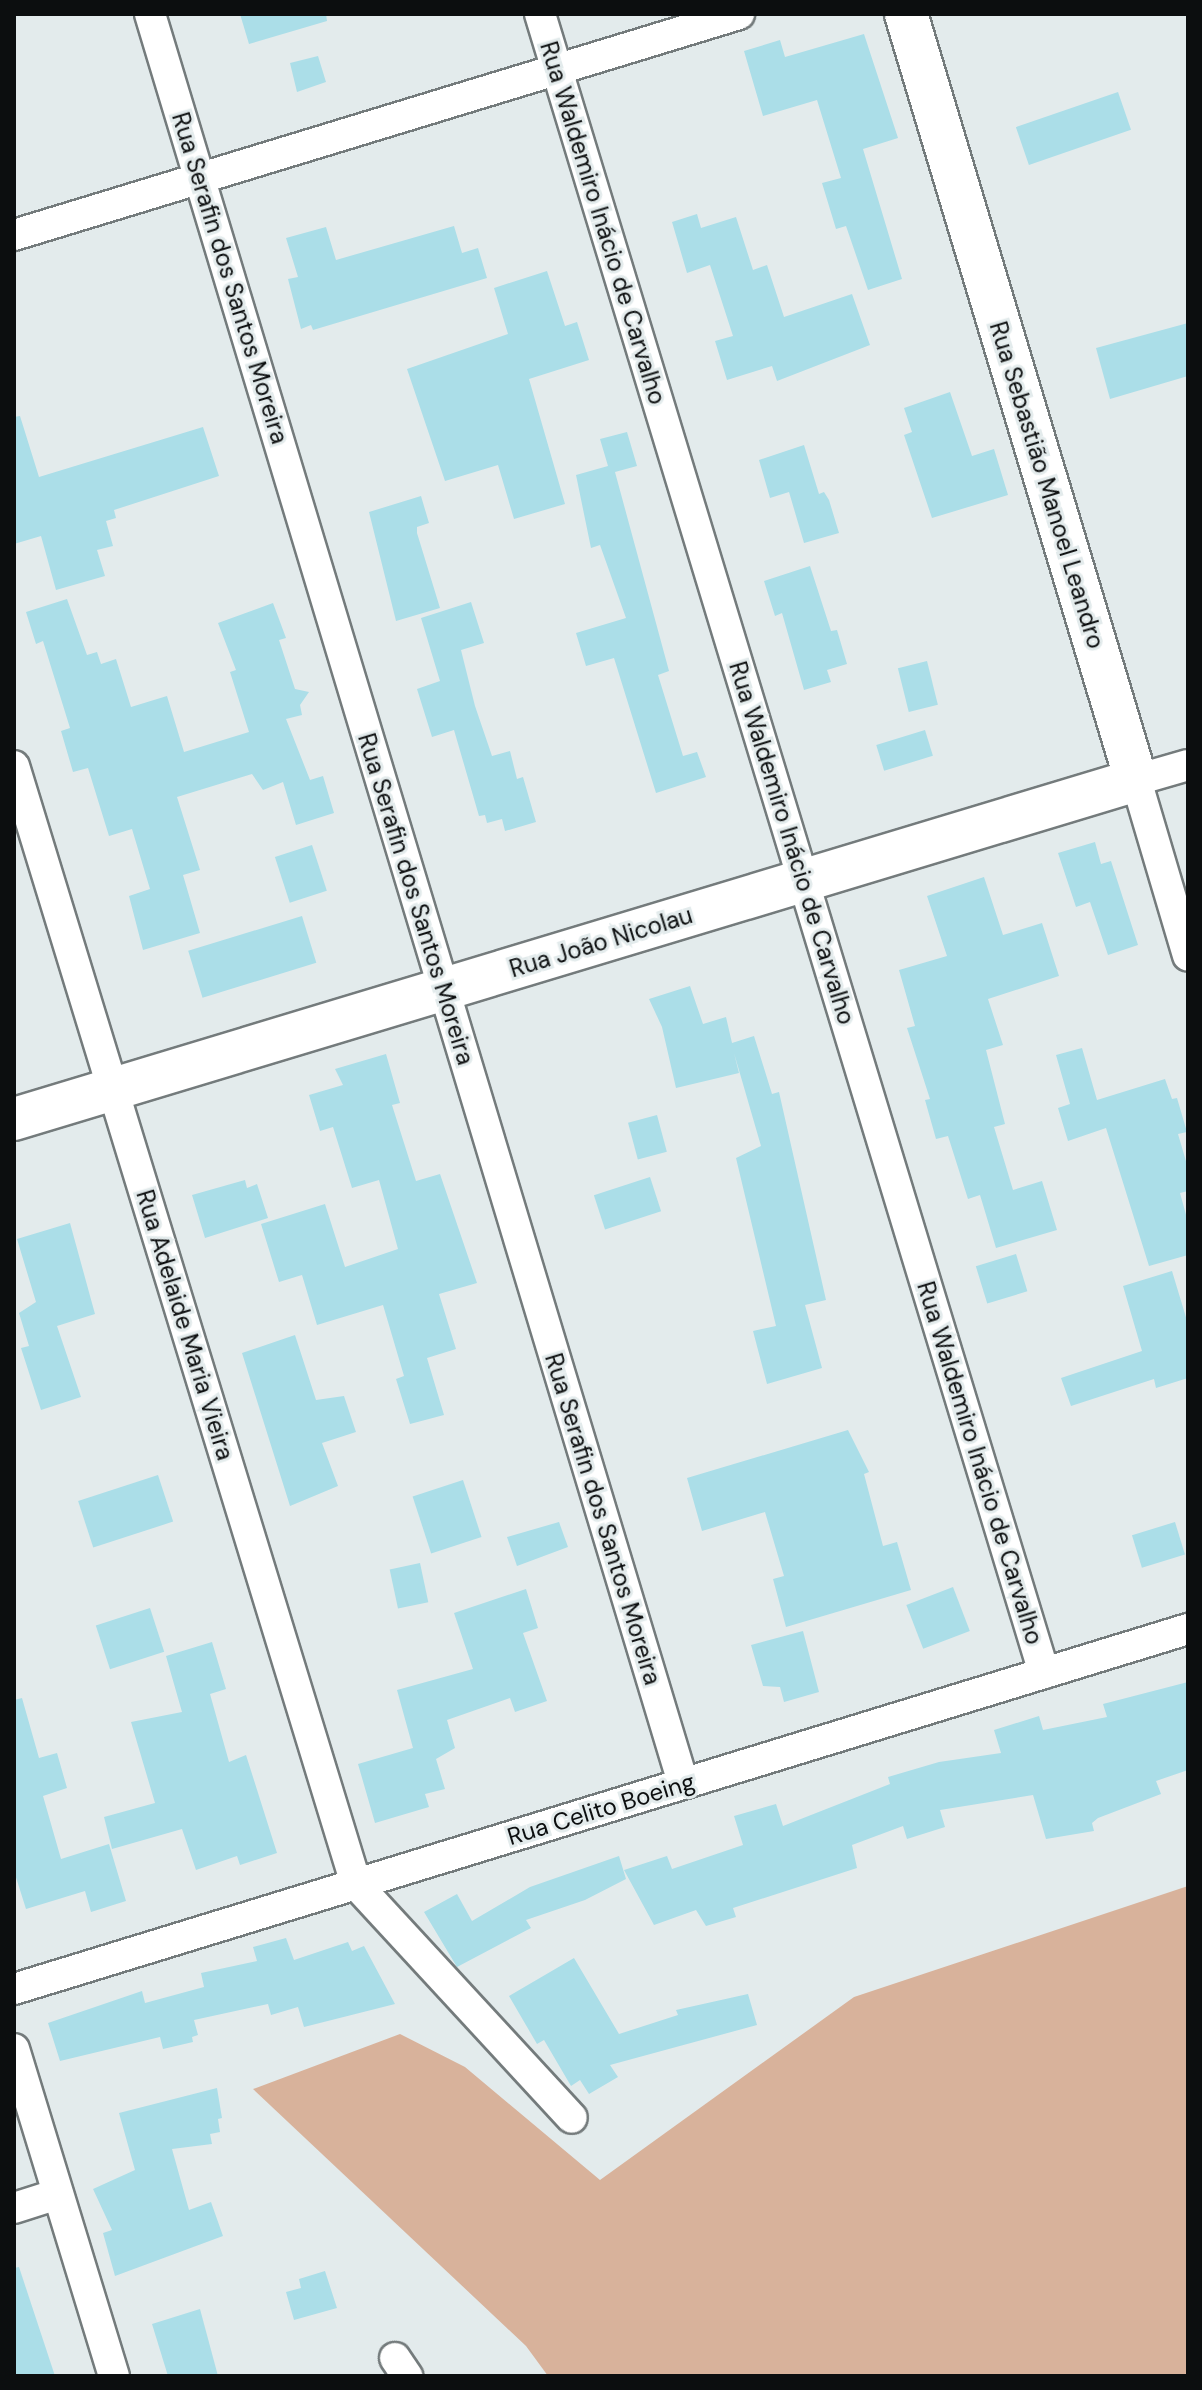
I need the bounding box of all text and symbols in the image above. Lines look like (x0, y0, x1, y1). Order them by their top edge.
street label: Rua Waldemiro Inácio de Carvalho (534, 38, 672, 408)
street label: Rua Serafin dos Santos Moreira (166, 109, 294, 447)
street label: Rua Sebastião Manoel Leandro (983, 318, 1111, 652)
street label: Rua Waldemiro Inácio de Carvalho (723, 658, 861, 1028)
street label: Rua Serafin dos Santos Moreira (352, 730, 480, 1068)
street label: Rua João Nicolau (506, 900, 696, 984)
street label: Rua Adelaide Maria Vieira (130, 1186, 240, 1464)
street label: Rua Waldemiro Inácio de Carvalho (911, 1278, 1049, 1648)
street label: Rua Serafin dos Santos Moreira (539, 1350, 667, 1688)
street label: Rua Celito Boeing (504, 1767, 698, 1851)

